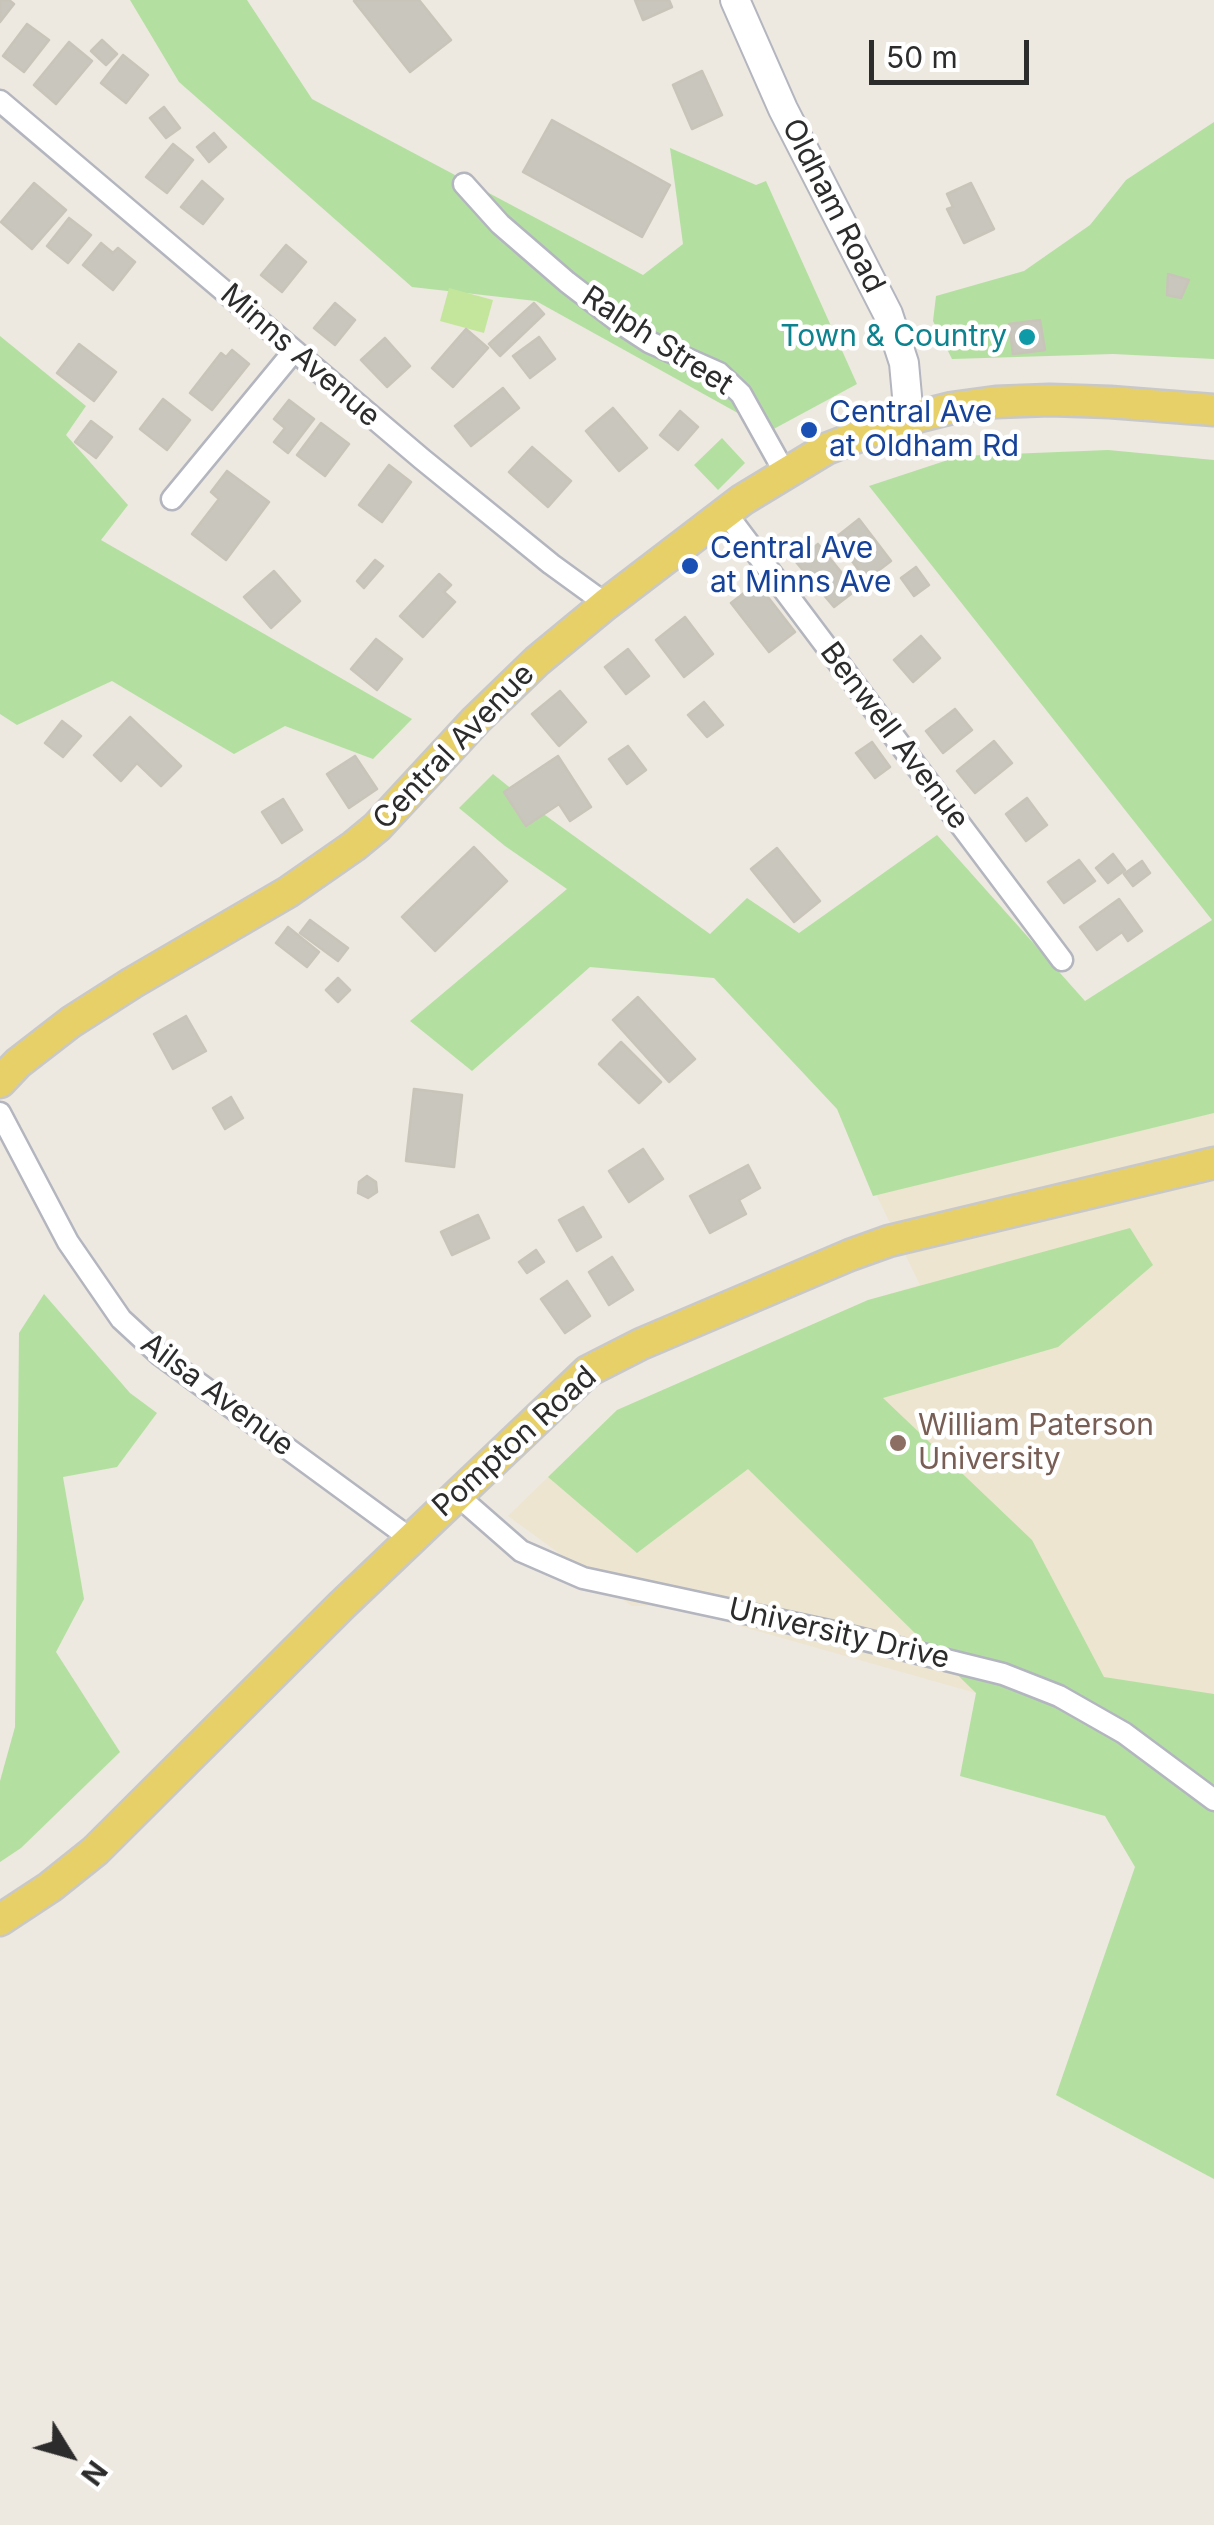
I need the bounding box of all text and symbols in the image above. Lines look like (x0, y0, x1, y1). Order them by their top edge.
scale bar (874, 20, 1034, 82)
text: 50 m (886, 39, 958, 75)
street label: Oldham Road (774, 113, 892, 299)
street label: Minns Avenue (213, 277, 387, 435)
street label: Ralph Street (575, 279, 739, 403)
place label: Town & Country (780, 319, 1007, 355)
marker: Town & Country (1016, 326, 1038, 348)
place label: Central Ave at Oldham Rd (829, 395, 1019, 466)
marker: Central Ave at Oldham Rd (798, 419, 820, 441)
place label: Central Ave at Minns Ave (710, 531, 892, 602)
marker: Central Ave at Minns Ave (679, 555, 701, 577)
street label: Benwell Avenue (812, 635, 976, 837)
street label: Central Avenue (366, 657, 542, 837)
street label: Ailsa Avenue (134, 1326, 300, 1464)
street label: Pompton Road (426, 1359, 604, 1525)
place label: William Paterson University (918, 1408, 1154, 1478)
marker: William Paterson University (887, 1432, 909, 1454)
street label: University Drive (725, 1591, 953, 1677)
north arrow (20, 2405, 120, 2505)
text: N (74, 2454, 114, 2492)

